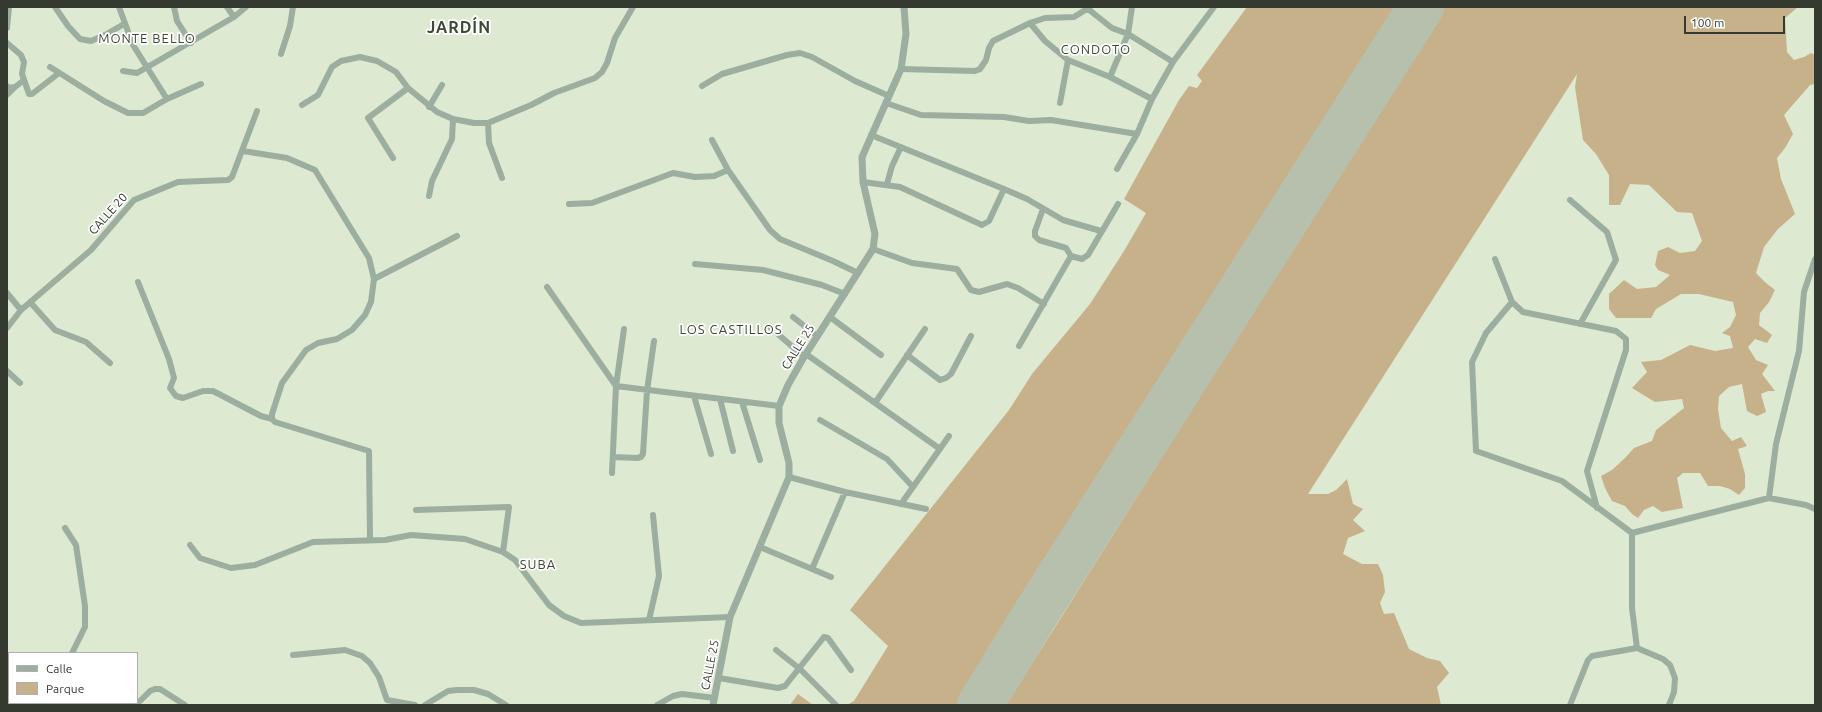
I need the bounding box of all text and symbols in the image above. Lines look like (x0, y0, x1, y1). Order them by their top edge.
scale bar (1686, 8, 1787, 34)
text: 100 m (1691, 16, 1724, 29)
district label: JARDÍN (427, 18, 491, 38)
district label: MONTE BELLO (98, 31, 196, 47)
district label: CONDOTO (1061, 42, 1131, 58)
street label: CALLE 20 (86, 190, 130, 238)
district label: LOS CASTILLOS (679, 322, 783, 338)
street label: CALLE 25 (778, 322, 818, 372)
district label: SUBA (520, 557, 556, 573)
street label: CALLE 25 (698, 639, 722, 691)
legend (8, 652, 138, 704)
text: Calle (46, 662, 72, 675)
text: Parque (46, 682, 84, 695)

